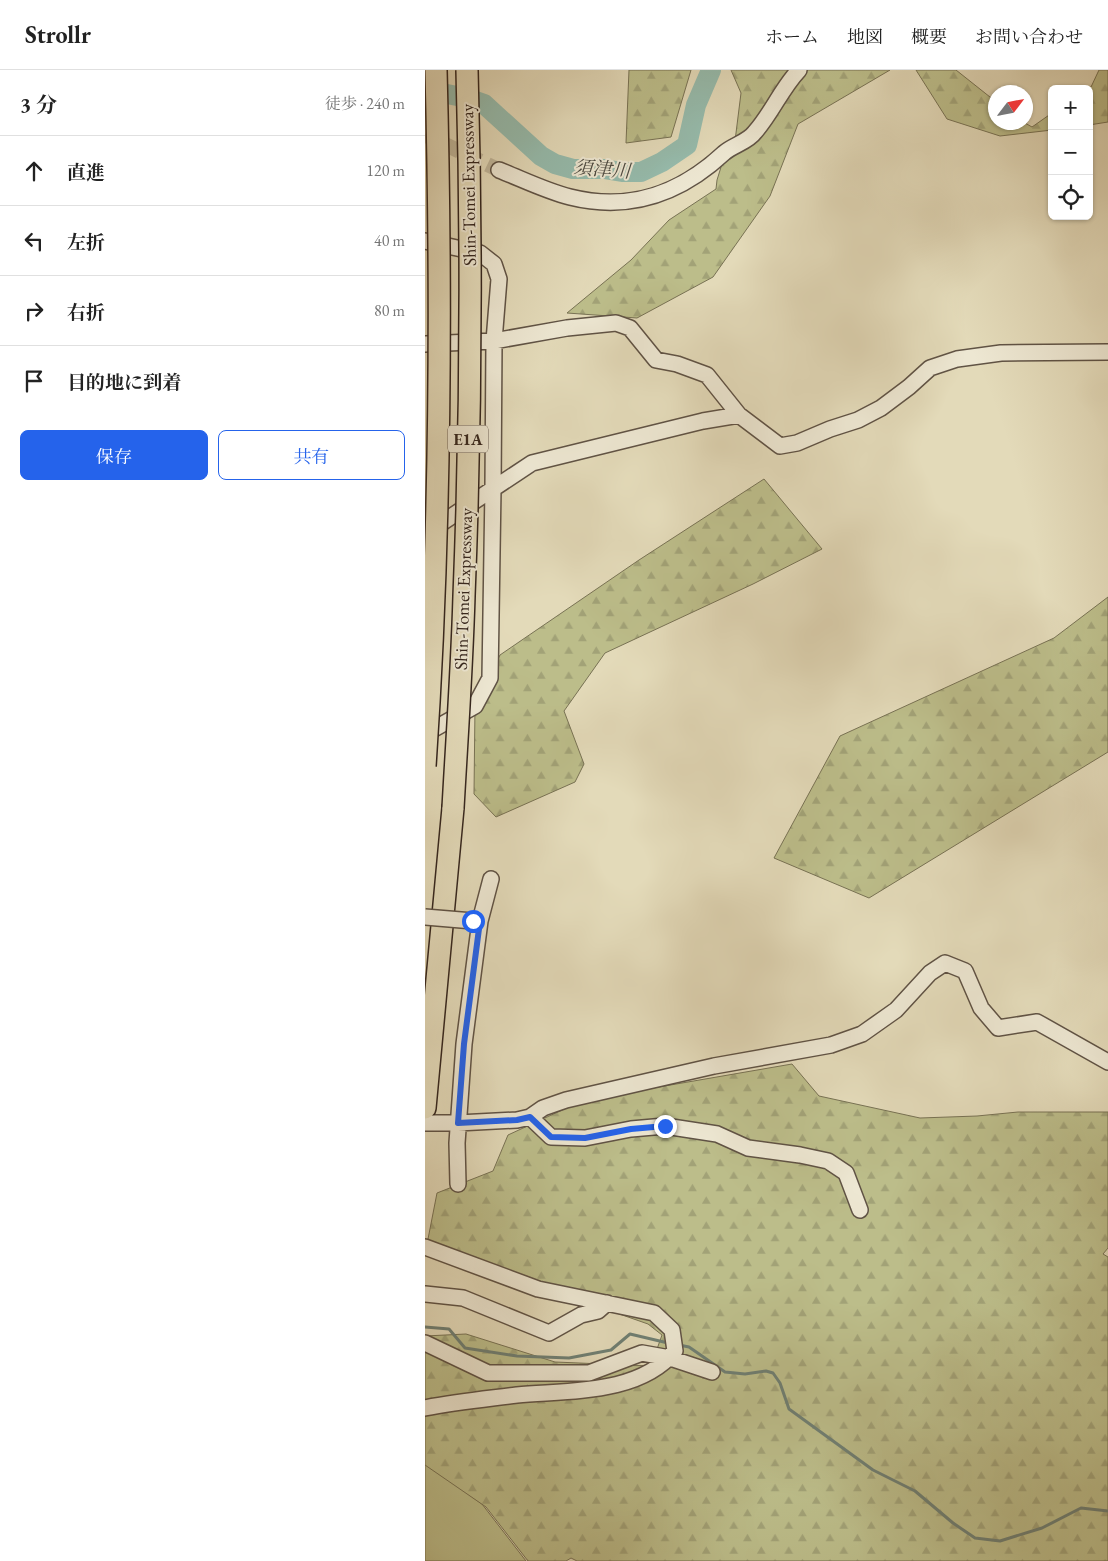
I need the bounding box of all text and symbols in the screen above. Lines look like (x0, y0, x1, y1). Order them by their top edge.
text: Strollr (25, 19, 91, 50)
text: ホーム (765, 25, 819, 48)
text: 地図 (847, 25, 883, 48)
text: 概要 (911, 25, 947, 48)
text: お問い合わせ (975, 25, 1083, 48)
north arrow (988, 85, 1033, 130)
map controls (1048, 85, 1093, 220)
button: + (1048, 85, 1093, 130)
text: 3 分 (20, 91, 57, 118)
text: 徒歩 · 240 m (325, 93, 405, 114)
street label: Shin-Tomei Expressway (455, 104, 481, 266)
button: − (1048, 130, 1093, 175)
water label: 須津川 (573, 155, 633, 184)
icon: ahead (20, 157, 48, 185)
text: 直進 (67, 160, 105, 185)
text: 120 m (366, 160, 405, 181)
button: locate (1048, 175, 1093, 220)
icon: left (20, 227, 48, 255)
text: 左折 (67, 230, 105, 255)
text: 40 m (374, 230, 405, 251)
icon: right (20, 297, 48, 325)
text: 右折 (67, 300, 105, 325)
text: 80 m (374, 300, 405, 321)
icon: arrive (20, 367, 48, 395)
text: 目的地に到着 (67, 370, 181, 395)
road number: E1A (448, 426, 488, 452)
button: 保存 (20, 430, 208, 480)
button: 共有 (218, 430, 405, 480)
street label: Shin-Tomei Expressway (449, 507, 477, 671)
route start (462, 910, 485, 933)
route end (654, 1115, 677, 1138)

